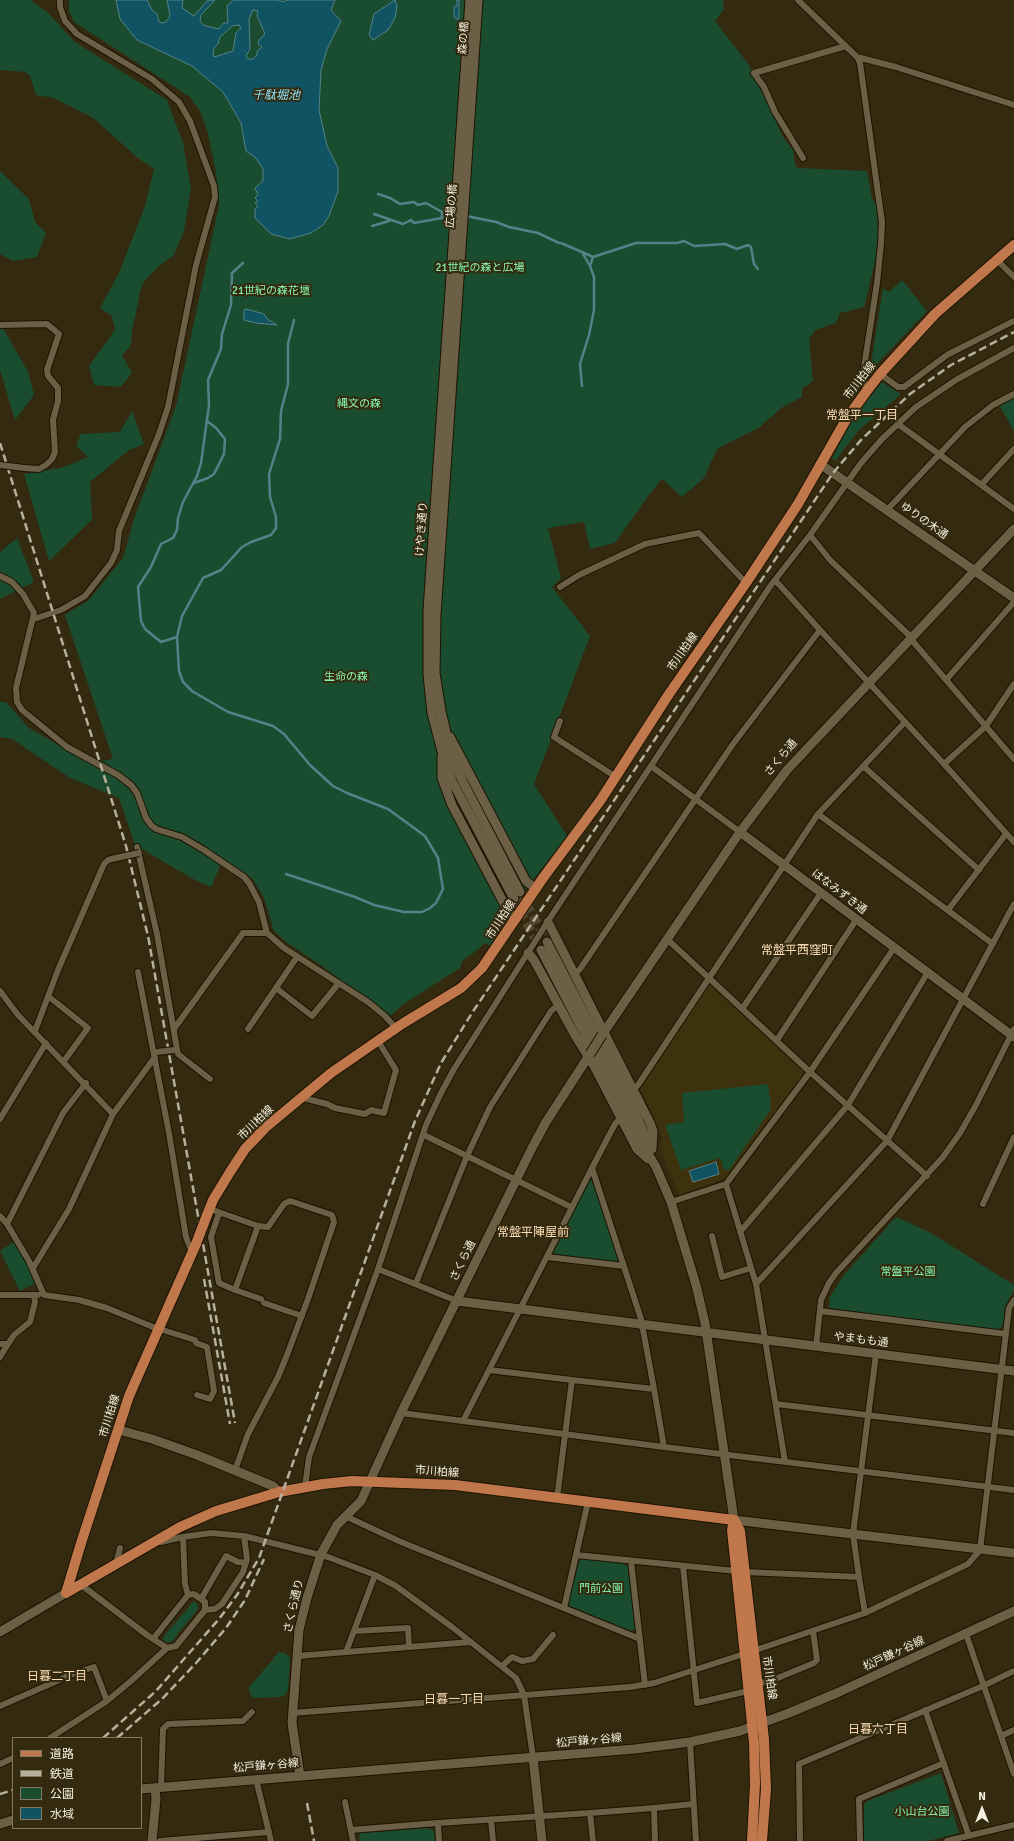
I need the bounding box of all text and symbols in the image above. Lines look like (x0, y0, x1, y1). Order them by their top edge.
street label: 森の橋 (456, 21, 472, 55)
water label: 千駄堀池 (252, 89, 300, 103)
street label: 広場の橋 (444, 184, 460, 228)
park label: 21世紀の森と広場 (436, 261, 524, 275)
park label: 21世紀の森花壇 (232, 284, 310, 298)
street label: 市川柏線 (841, 360, 879, 402)
park label: 縄文の森 (337, 397, 381, 411)
district label: 常盤平一丁目 (826, 409, 898, 423)
street label: ゆりの木通 (898, 500, 950, 542)
street label: けやき通り (413, 501, 431, 557)
street label: 市川柏線 (665, 630, 701, 674)
park label: 生命の森 (324, 670, 368, 684)
street label: さくら通 (762, 737, 800, 779)
street label: はなみずき通 (809, 867, 869, 917)
street label: 市川柏線 (483, 898, 519, 942)
district label: 常盤平西窪町 (761, 944, 833, 958)
street label: 市川柏線 (236, 1103, 276, 1143)
district label: 常盤平陣屋前 (497, 1226, 569, 1240)
street label: さくら通 (447, 1238, 479, 1284)
park label: 常盤平公園 (881, 1265, 935, 1279)
street label: やまもも通 (833, 1330, 889, 1350)
street label: 市川柏線 (97, 1393, 123, 1439)
street label: 市川柏線 (415, 1464, 459, 1480)
street label: さくら通り (281, 1578, 307, 1634)
park label: 門前公園 (579, 1582, 623, 1596)
street label: 松戸鎌ヶ谷線 (861, 1634, 927, 1674)
street label: 市川柏線 (759, 1655, 779, 1701)
district label: 日暮二丁目 (27, 1670, 87, 1684)
district label: 日暮一丁目 (424, 1693, 484, 1707)
district label: 日暮六丁目 (848, 1723, 908, 1737)
street label: 松戸鎌ヶ谷線 (556, 1732, 622, 1750)
legend (12, 1737, 142, 1829)
text: 道路 (50, 1747, 74, 1762)
street label: 松戸鎌ヶ谷線 (233, 1757, 299, 1775)
text: 鉄道 (50, 1767, 74, 1782)
text: 公園 (50, 1787, 74, 1802)
north arrow (962, 1789, 1002, 1829)
text: N (978, 1790, 986, 1803)
park label: 小山台公園 (895, 1805, 949, 1819)
text: 水域 (50, 1807, 74, 1822)

